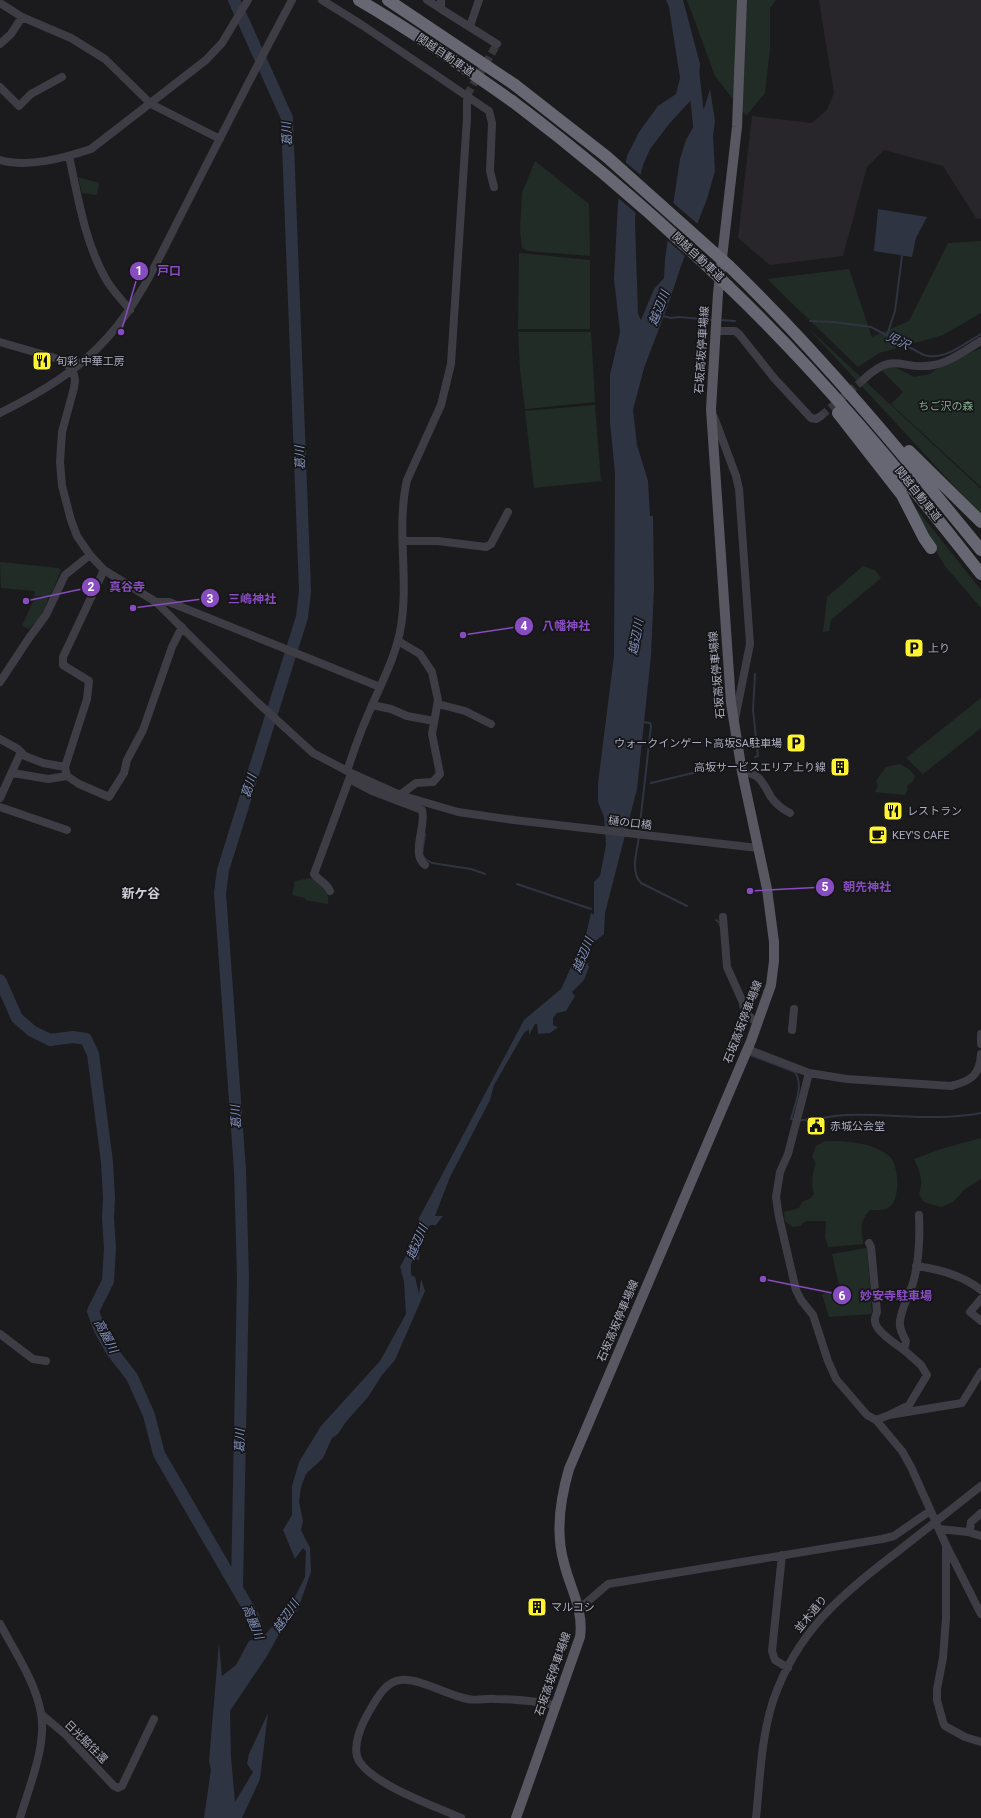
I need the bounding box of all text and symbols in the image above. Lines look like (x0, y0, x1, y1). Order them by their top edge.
street label: 関越自動車道 (414, 31, 476, 79)
water label: 葛川 (279, 120, 295, 146)
street label: 関越自動車道 (669, 230, 727, 284)
callout: 戸口 (129, 259, 189, 283)
text: 1 (136, 264, 142, 278)
text: 戸口 (157, 264, 181, 278)
water label: 越辺川 (646, 287, 673, 327)
street label: 石坂高坂停車場線 (692, 306, 712, 394)
water label: 児沢 (884, 329, 914, 353)
restaurant icon: 旬彩 中華工房 (31, 350, 53, 372)
place label: 旬彩 中華工房 (56, 355, 125, 368)
park label: ちご沢の森 (919, 400, 974, 413)
water label: 葛川 (293, 444, 307, 470)
street label: 関越自動車道 (892, 464, 944, 524)
callout: 真谷寺 (81, 575, 153, 599)
text: 2 (88, 580, 95, 594)
text: 真谷寺 (109, 580, 145, 594)
callout: 三嶋神社 (200, 586, 284, 610)
text: 3 (207, 592, 214, 606)
text: 三嶋神社 (228, 592, 276, 606)
callout: 八幡神社 (514, 614, 598, 638)
water label: 越辺川 (626, 616, 647, 656)
text: 4 (521, 619, 528, 633)
text: 八幡神社 (542, 619, 590, 633)
street label: 石坂高坂停車場線 (707, 631, 727, 719)
parking icon: 上り (903, 637, 925, 659)
place label: 上り (928, 642, 950, 655)
parking icon: ウォークインゲート高坂SA駐車場 (785, 732, 807, 754)
place label: ウォークインゲート高坂SA駐車場 (614, 737, 782, 750)
building icon: 高坂サービスエリア上り線 (829, 756, 851, 778)
place label: 高坂サービスエリア上り線 (694, 761, 826, 774)
water label: 葛川 (239, 771, 260, 800)
restaurant icon: レストラン (882, 800, 904, 822)
place label: レストラン (907, 805, 962, 818)
street label: 樋の口橋 (607, 814, 653, 832)
cafe icon: KEY'S CAFE (867, 824, 889, 846)
place label: KEY'S CAFE (892, 829, 950, 842)
callout: 朝先神社 (815, 875, 899, 899)
text: 5 (822, 880, 829, 894)
text: 朝先神社 (843, 880, 891, 894)
district label: 新ケ谷 (121, 886, 161, 901)
water label: 越辺川 (570, 934, 597, 974)
street label: 石坂高坂停車場線 (721, 979, 765, 1065)
water label: 葛川 (228, 1103, 244, 1129)
public building icon: 赤城公会堂 (805, 1115, 827, 1137)
place label: 赤城公会堂 (830, 1120, 885, 1133)
water label: 越辺川 (404, 1221, 431, 1261)
street label: 石坂高坂停車場線 (595, 1278, 641, 1364)
callout: 妙安寺駐車場 (832, 1283, 940, 1307)
text: 6 (839, 1289, 846, 1303)
text: 妙安寺駐車場 (860, 1289, 932, 1303)
water label: 高麗川 (91, 1317, 122, 1357)
water label: 葛川 (233, 1427, 247, 1453)
street label: 並木通り (792, 1593, 830, 1635)
water label: 越辺川 (270, 1596, 303, 1635)
building icon: マルコシ (526, 1596, 548, 1618)
place label: マルコシ (551, 1601, 595, 1614)
water label: 高麗川 (240, 1603, 267, 1643)
street label: 石坂高坂停車場線 (533, 1630, 573, 1718)
street label: 日光脇往還 (62, 1718, 110, 1766)

